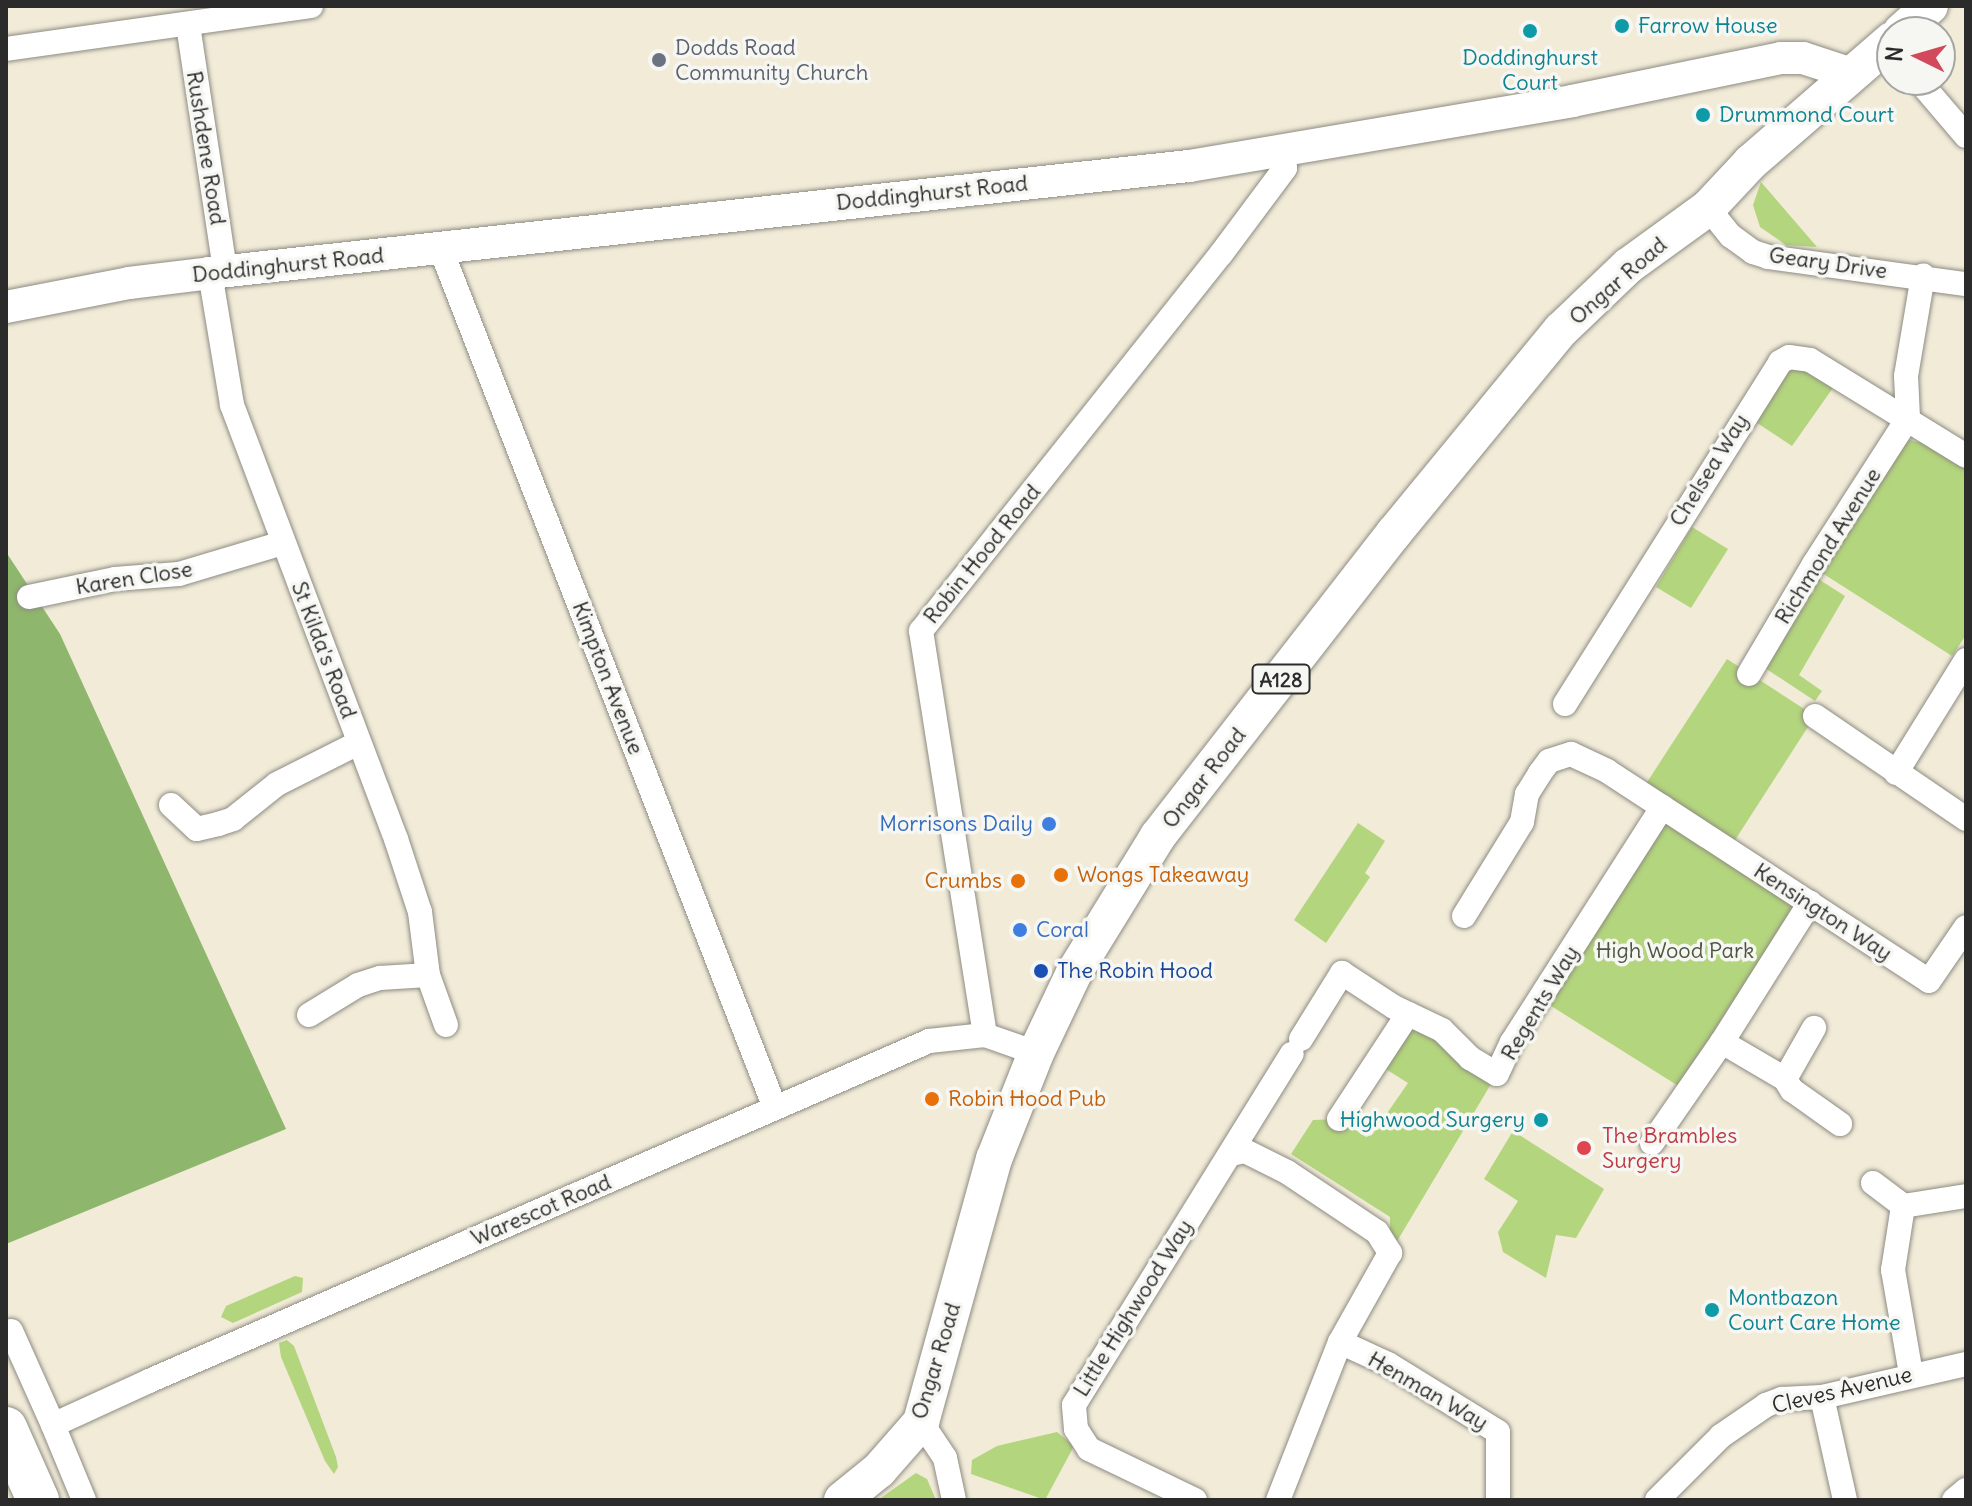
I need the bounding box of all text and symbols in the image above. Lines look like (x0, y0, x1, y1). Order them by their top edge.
place label: Farrow House (1638, 13, 1778, 39)
north arrow (1876, 16, 1956, 96)
marker: Farrow House (1613, 17, 1631, 35)
marker: Doddinghurst Court (1521, 22, 1539, 40)
place label: Dodds Road Community Church (675, 34, 868, 86)
place label: Doddinghurst Court (1462, 44, 1598, 96)
text: N (1879, 45, 1909, 63)
marker: Dodds Road Community Church (650, 51, 668, 69)
street label: Rushdene Road (181, 69, 231, 227)
place label: Drummond Court (1719, 102, 1894, 128)
marker: Drummond Court (1694, 106, 1712, 124)
street label: Doddinghurst Road (835, 170, 1029, 216)
street label: Ongar Road (1564, 232, 1672, 330)
street label: Doddinghurst Road (191, 242, 385, 288)
street label: Geary Drive (1767, 242, 1889, 284)
street label: Chelsea Way (1664, 409, 1754, 531)
street label: Richmond Avenue (1769, 463, 1887, 629)
street label: Robin Hood Road (918, 479, 1046, 629)
street label: Karen Close (74, 556, 194, 600)
street label: St Kilda's Road (286, 578, 362, 722)
street label: Kimpton Avenue (567, 598, 649, 758)
road number: A128 (1251, 663, 1311, 695)
street label: Ongar Road (1157, 722, 1251, 834)
place label: Morrisons Daily (879, 811, 1033, 837)
marker: Morrisons Daily (1040, 815, 1058, 833)
street label: Kensington Way (1749, 857, 1897, 967)
place label: Wongs Takeaway (1077, 862, 1249, 888)
marker: Wongs Takeaway (1052, 866, 1070, 884)
place label: Crumbs (924, 868, 1002, 894)
marker: Crumbs (1009, 872, 1027, 890)
place label: Coral (1036, 917, 1089, 943)
marker: Coral (1011, 921, 1029, 939)
park label: High Wood Park (1596, 938, 1754, 964)
street label: Regents Way (1495, 941, 1585, 1065)
place label: The Robin Hood (1057, 958, 1213, 984)
marker: The Robin Hood (1032, 962, 1050, 980)
place label: Robin Hood Pub (948, 1086, 1106, 1112)
marker: Robin Hood Pub (923, 1090, 941, 1108)
place label: Highwood Surgery (1340, 1107, 1525, 1133)
marker: Highwood Surgery (1532, 1111, 1550, 1129)
place label: The Brambles Surgery (1602, 1122, 1737, 1174)
marker: The Brambles Surgery (1573, 1137, 1595, 1159)
street label: Warescot Road (467, 1169, 615, 1251)
street label: Little Highwood Way (1068, 1215, 1198, 1401)
place label: Montbazon Court Care Home (1728, 1284, 1901, 1336)
street label: Ongar Road (906, 1300, 966, 1422)
marker: Montbazon Court Care Home (1703, 1301, 1721, 1319)
street label: Henman Way (1363, 1346, 1493, 1436)
street label: Cleves Avenue (1769, 1361, 1915, 1419)

